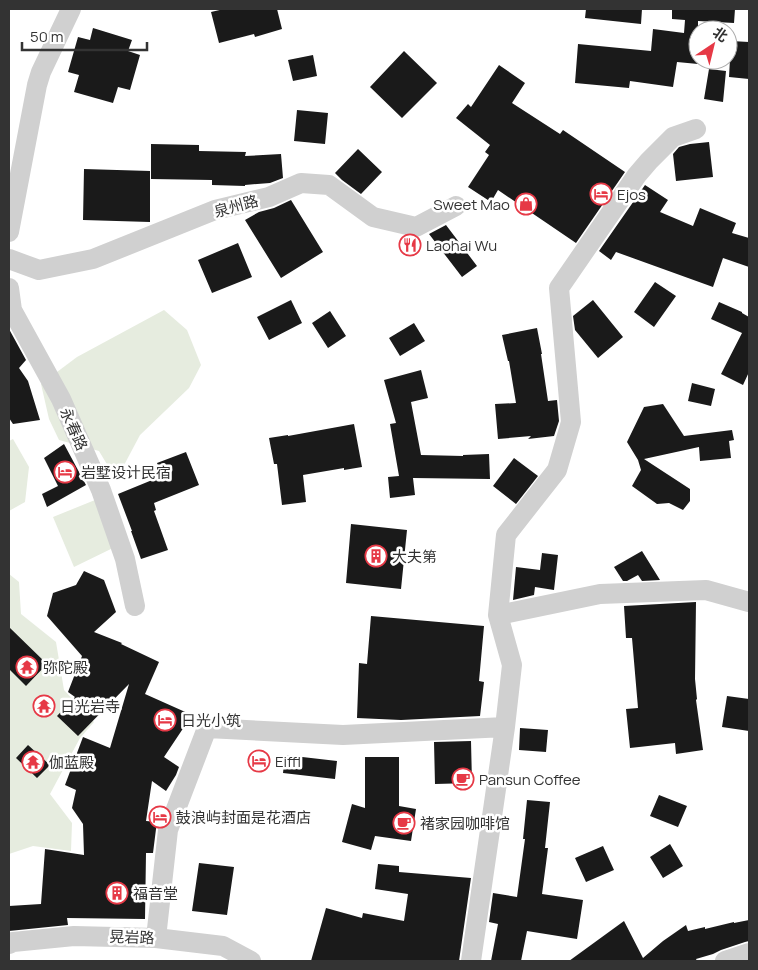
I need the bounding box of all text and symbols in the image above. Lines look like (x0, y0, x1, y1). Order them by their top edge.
scale bar (22, 20, 148, 52)
north arrow (688, 20, 738, 70)
text: 北 (710, 22, 732, 46)
text: 50 m (30, 26, 64, 47)
hotel icon: Ejos (589, 182, 613, 206)
place label: Ejos (617, 184, 646, 205)
street label: 泉州路 (212, 190, 260, 222)
shop icon: Sweet Mao (514, 192, 538, 216)
place label: Sweet Mao (433, 194, 510, 215)
restaurant icon: Laohai Wu (398, 233, 422, 257)
place label: Laohai Wu (426, 235, 497, 256)
street label: 永春路 (55, 404, 93, 454)
hotel icon: 岩墅设计民宿 (53, 460, 77, 484)
place label: 岩墅设计民宿 (81, 462, 171, 483)
building icon: 大夫第 (364, 544, 388, 568)
place label: 大夫第 (392, 546, 437, 567)
temple icon: 弥陀殿 (15, 655, 39, 679)
place label: 弥陀殿 (43, 657, 88, 678)
temple icon: 日光岩寺 (32, 694, 56, 718)
place label: 日光岩寺 (60, 696, 120, 717)
hotel icon: 日光小筑 (153, 708, 177, 732)
place label: 日光小筑 (181, 710, 241, 731)
hotel icon: Eiffl (247, 749, 271, 773)
temple icon: 伽蓝殿 (21, 750, 45, 774)
place label: Eiffl (275, 751, 301, 772)
place label: 伽蓝殿 (49, 752, 94, 773)
cafe icon: Pansun Coffee (451, 767, 475, 791)
place label: Pansun Coffee (479, 769, 581, 790)
hotel icon: 鼓浪屿封面是花酒店 (148, 805, 172, 829)
place label: 鼓浪屿封面是花酒店 (176, 807, 311, 828)
cafe icon: 褚家园咖啡馆 (392, 811, 416, 835)
place label: 褚家园咖啡馆 (420, 813, 510, 834)
building icon: 福音堂 (105, 881, 129, 905)
place label: 福音堂 (133, 883, 178, 904)
street label: 晃岩路 (109, 926, 155, 948)

